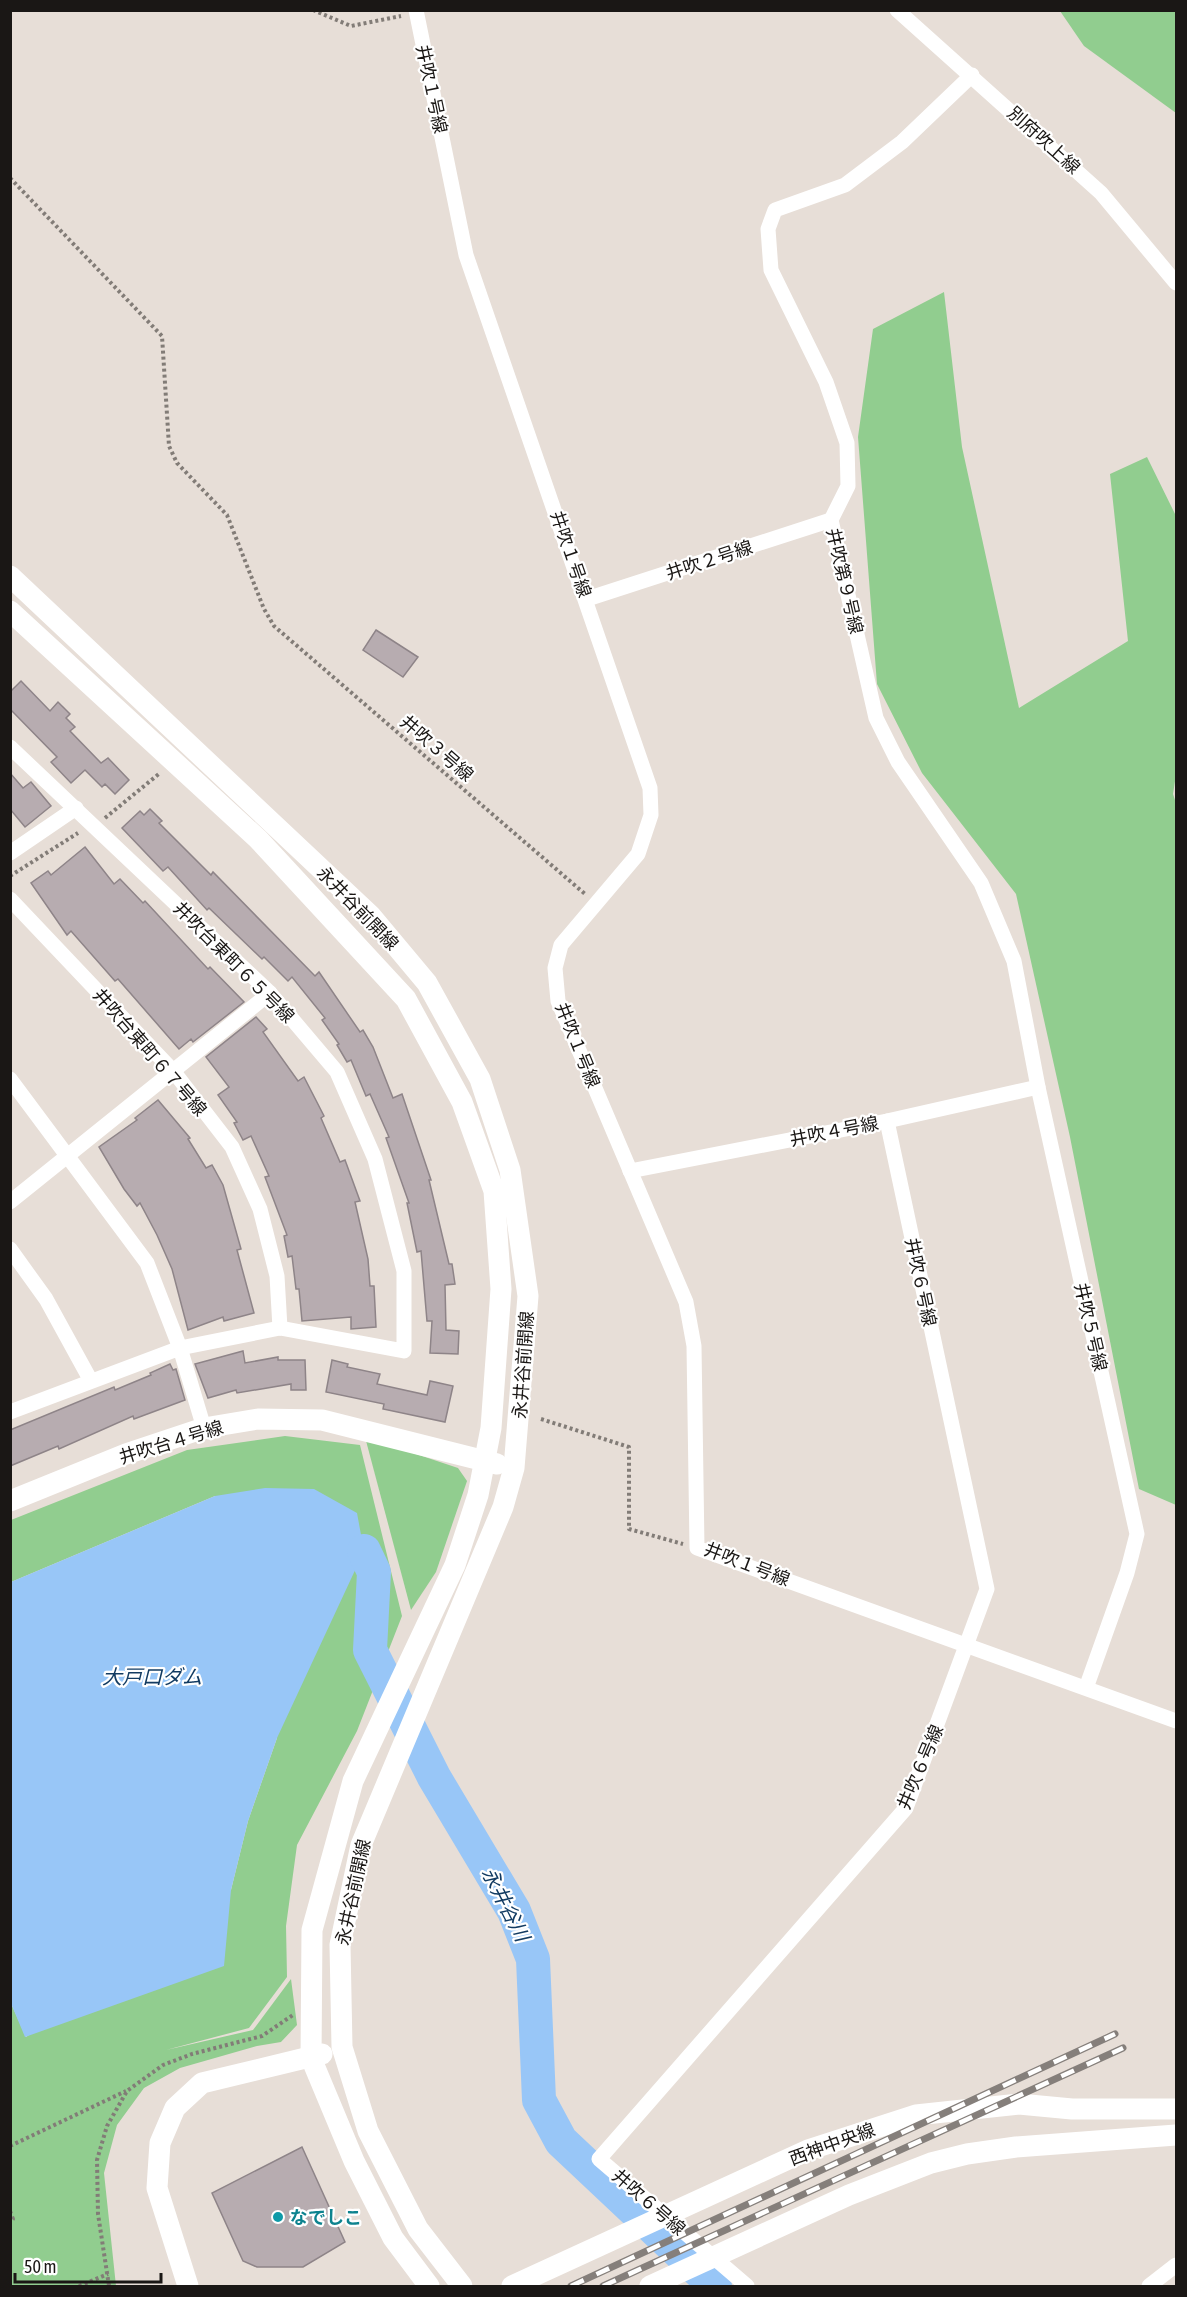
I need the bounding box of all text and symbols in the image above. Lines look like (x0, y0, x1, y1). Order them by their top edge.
street label: 井吹１号線 (412, 43, 452, 135)
street label: 別府吹上線 (1004, 102, 1084, 178)
street label: 井吹１号線 (546, 508, 596, 600)
street label: 井吹第９号線 (823, 526, 867, 636)
street label: 井吹２号線 (663, 536, 755, 584)
street label: 井吹３号線 (396, 711, 478, 785)
street label: 永井谷前開線 (313, 862, 403, 954)
street label: 井吹台東町６５号線 (169, 897, 299, 1027)
street label: 井吹台東町６７号線 (89, 984, 211, 1120)
street label: 井吹１号線 (551, 999, 605, 1091)
street label: 井吹４号線 (788, 1112, 880, 1150)
street label: 井吹６号線 (901, 1236, 941, 1328)
street label: 井吹５号線 (1071, 1281, 1111, 1373)
street label: 永井谷前開線 (509, 1310, 537, 1420)
street label: 井吹台４号線 (116, 1416, 226, 1468)
street label: 井吹１号線 (701, 1538, 793, 1590)
water label: 大戸口ダム (102, 1665, 202, 1688)
street label: 井吹６号線 (893, 1721, 947, 1813)
street label: 永井谷前開線 (332, 1837, 374, 1947)
water label: 永井谷川 (478, 1863, 535, 1947)
street label: 西神中央線 (786, 2119, 878, 2169)
street label: 井吹６号線 (608, 2165, 690, 2239)
place label: なでしこ (290, 2207, 362, 2228)
marker: なでしこ (271, 2210, 285, 2224)
scale bar (15, 2246, 160, 2284)
text: 50 m (24, 2256, 56, 2277)

